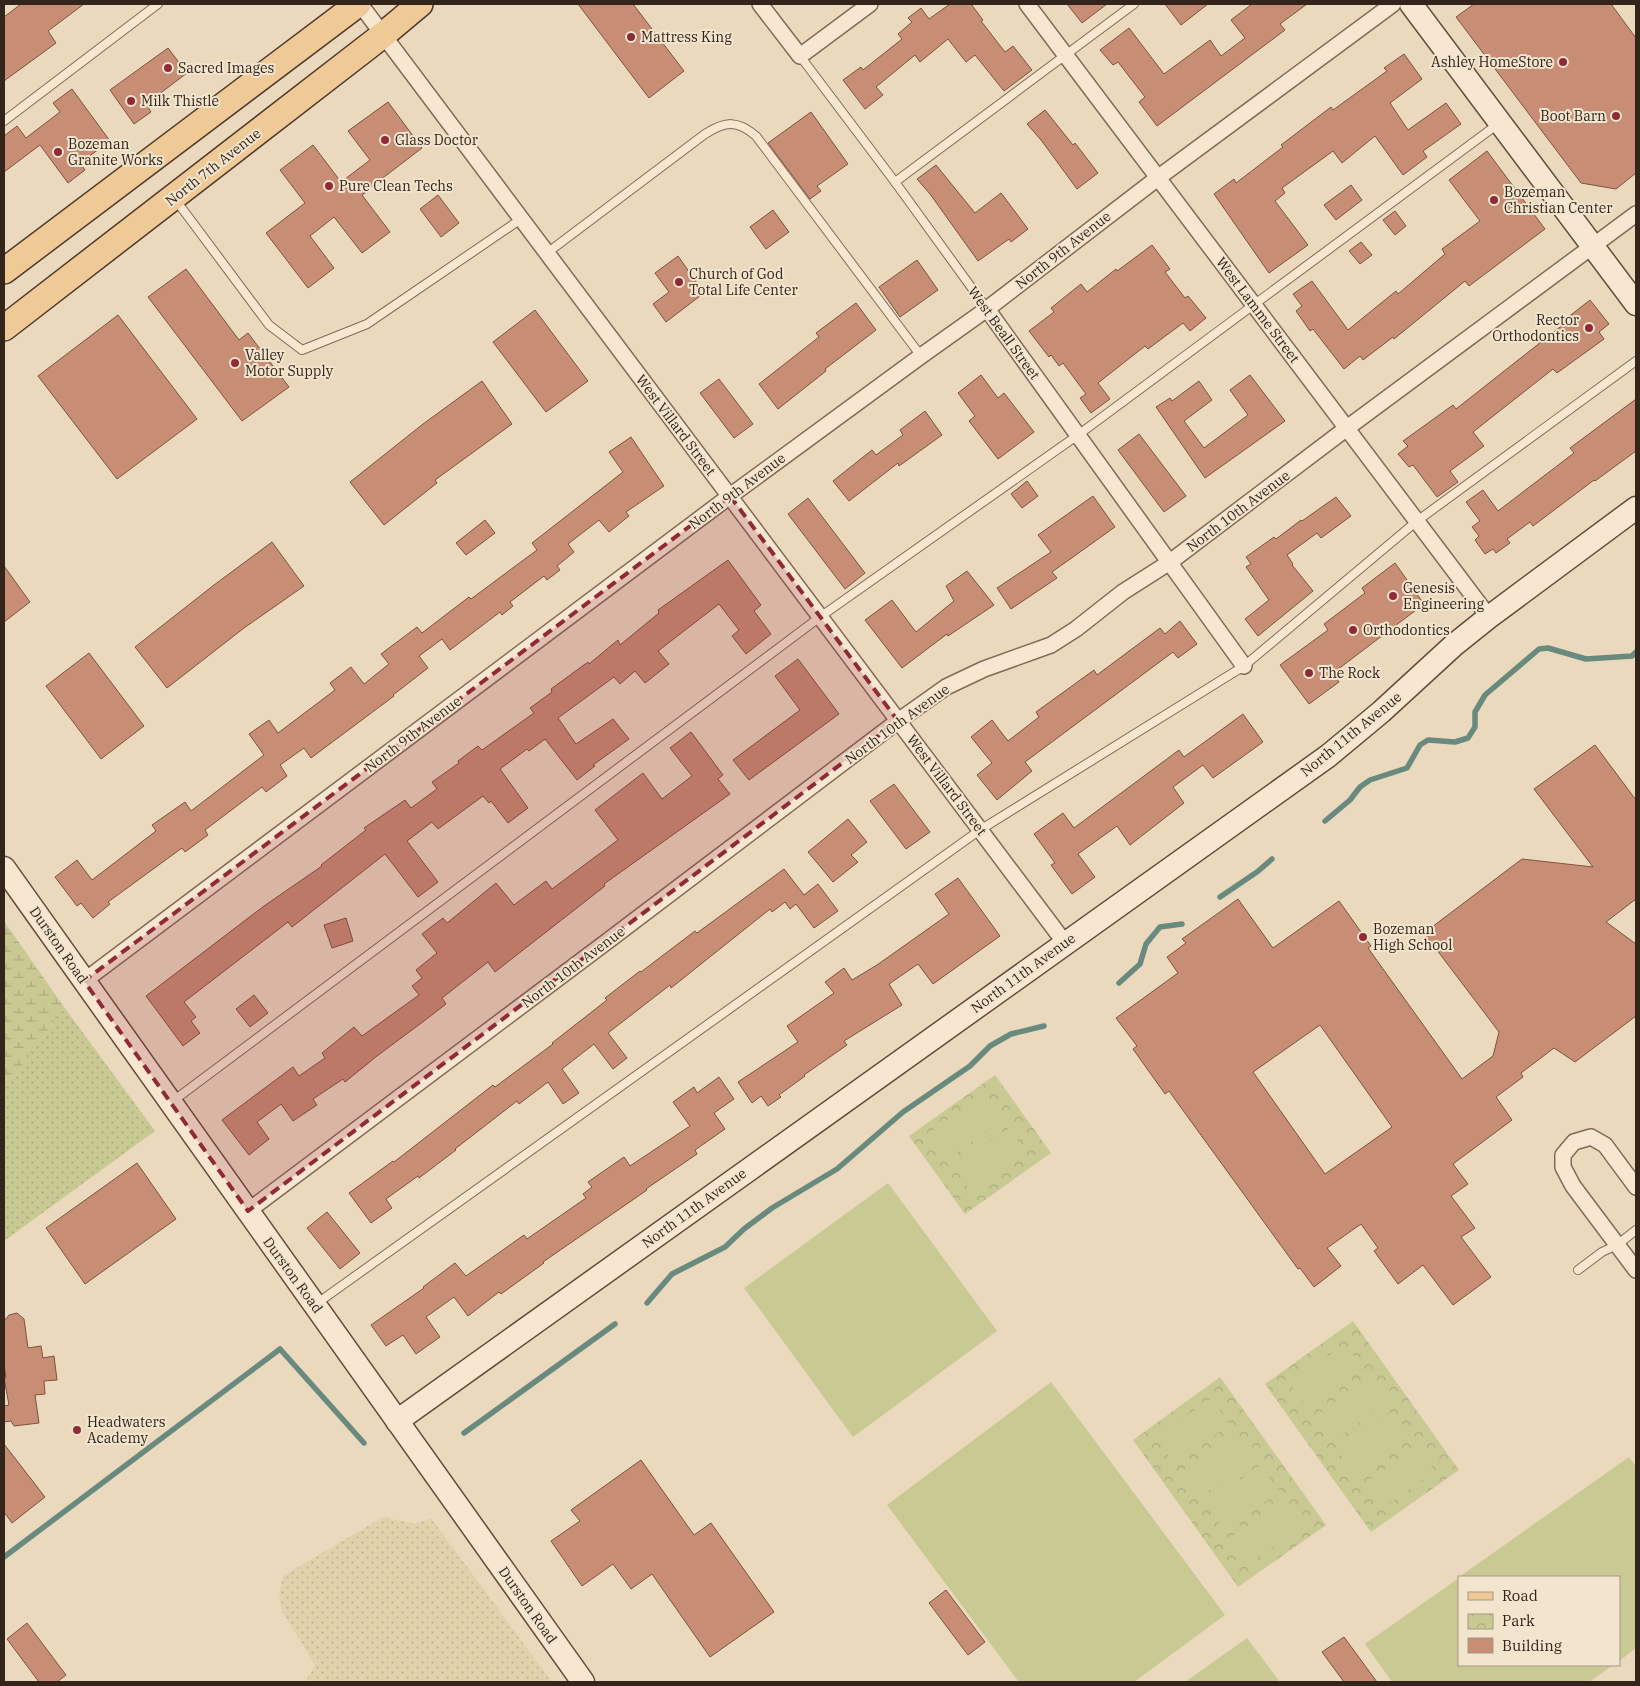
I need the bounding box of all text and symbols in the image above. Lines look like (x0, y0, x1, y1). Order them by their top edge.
place label: Mattress King (641, 28, 732, 46)
marker: Mattress King (625, 31, 637, 43)
place label: Ashley HomeStore (1431, 53, 1553, 71)
marker: Ashley HomeStore (1557, 56, 1569, 68)
place label: Sacred Images (178, 59, 275, 77)
marker: Sacred Images (162, 62, 174, 74)
place label: Milk Thistle (141, 92, 219, 110)
marker: Milk Thistle (125, 95, 137, 107)
place label: Boot Barn (1540, 107, 1606, 125)
marker: Boot Barn (1610, 110, 1622, 122)
street label: North 7th Avenue (162, 124, 264, 210)
place label: Glass Doctor (395, 131, 479, 149)
marker: Glass Doctor (379, 134, 391, 146)
place label: Bozeman Granite Works (68, 135, 163, 169)
marker: Bozeman Granite Works (52, 146, 64, 158)
place label: Pure Clean Techs (339, 177, 453, 195)
marker: Pure Clean Techs (323, 180, 335, 192)
place label: Bozeman Christian Center (1504, 183, 1613, 217)
marker: Bozeman Christian Center (1488, 194, 1500, 206)
street label: North 9th Avenue (1012, 207, 1114, 293)
street label: West Lamme Street (1212, 253, 1304, 367)
place label: Church of God Total Life Center (689, 265, 798, 299)
marker: Church of God Total Life Center (673, 276, 685, 288)
street label: West Beall Street (964, 283, 1044, 383)
place label: Rector Orthodontics (1492, 311, 1580, 345)
marker: Rector Orthodontics (1583, 322, 1595, 334)
place label: Valley Motor Supply (245, 346, 334, 380)
marker: Valley Motor Supply (229, 357, 241, 369)
street label: West Villard Street (632, 371, 720, 479)
street label: North 9th Avenue (685, 449, 789, 533)
street label: North 10th Avenue (1183, 466, 1293, 556)
place label: Genesis Engineering (1403, 579, 1484, 613)
marker: Genesis Engineering (1387, 590, 1399, 602)
place label: Orthodontics (1363, 621, 1450, 639)
marker: Orthodontics (1347, 624, 1359, 636)
place label: The Rock (1319, 664, 1381, 682)
marker: The Rock (1303, 667, 1315, 679)
street label: North 10th Avenue (841, 680, 953, 768)
street label: North 11th Avenue (1297, 688, 1405, 780)
street label: North 9th Avenue (361, 692, 465, 776)
street label: West Villard Street (903, 731, 991, 839)
street label: Durston Road (26, 903, 92, 987)
place label: Bozeman High School (1373, 920, 1452, 954)
street label: North 10th Avenue (518, 922, 628, 1012)
street label: North 11th Avenue (967, 929, 1079, 1017)
marker: Bozeman High School (1357, 931, 1369, 943)
street label: North 11th Avenue (638, 1164, 750, 1252)
street label: Durston Road (259, 1233, 327, 1317)
place label: Headwaters Academy (87, 1413, 166, 1447)
marker: Headwaters Academy (71, 1424, 83, 1436)
street label: Durston Road (495, 1563, 561, 1647)
legend (1458, 1576, 1620, 1666)
text: Road (1502, 1586, 1538, 1605)
text: Park (1502, 1611, 1535, 1630)
text: Building (1502, 1636, 1562, 1655)

